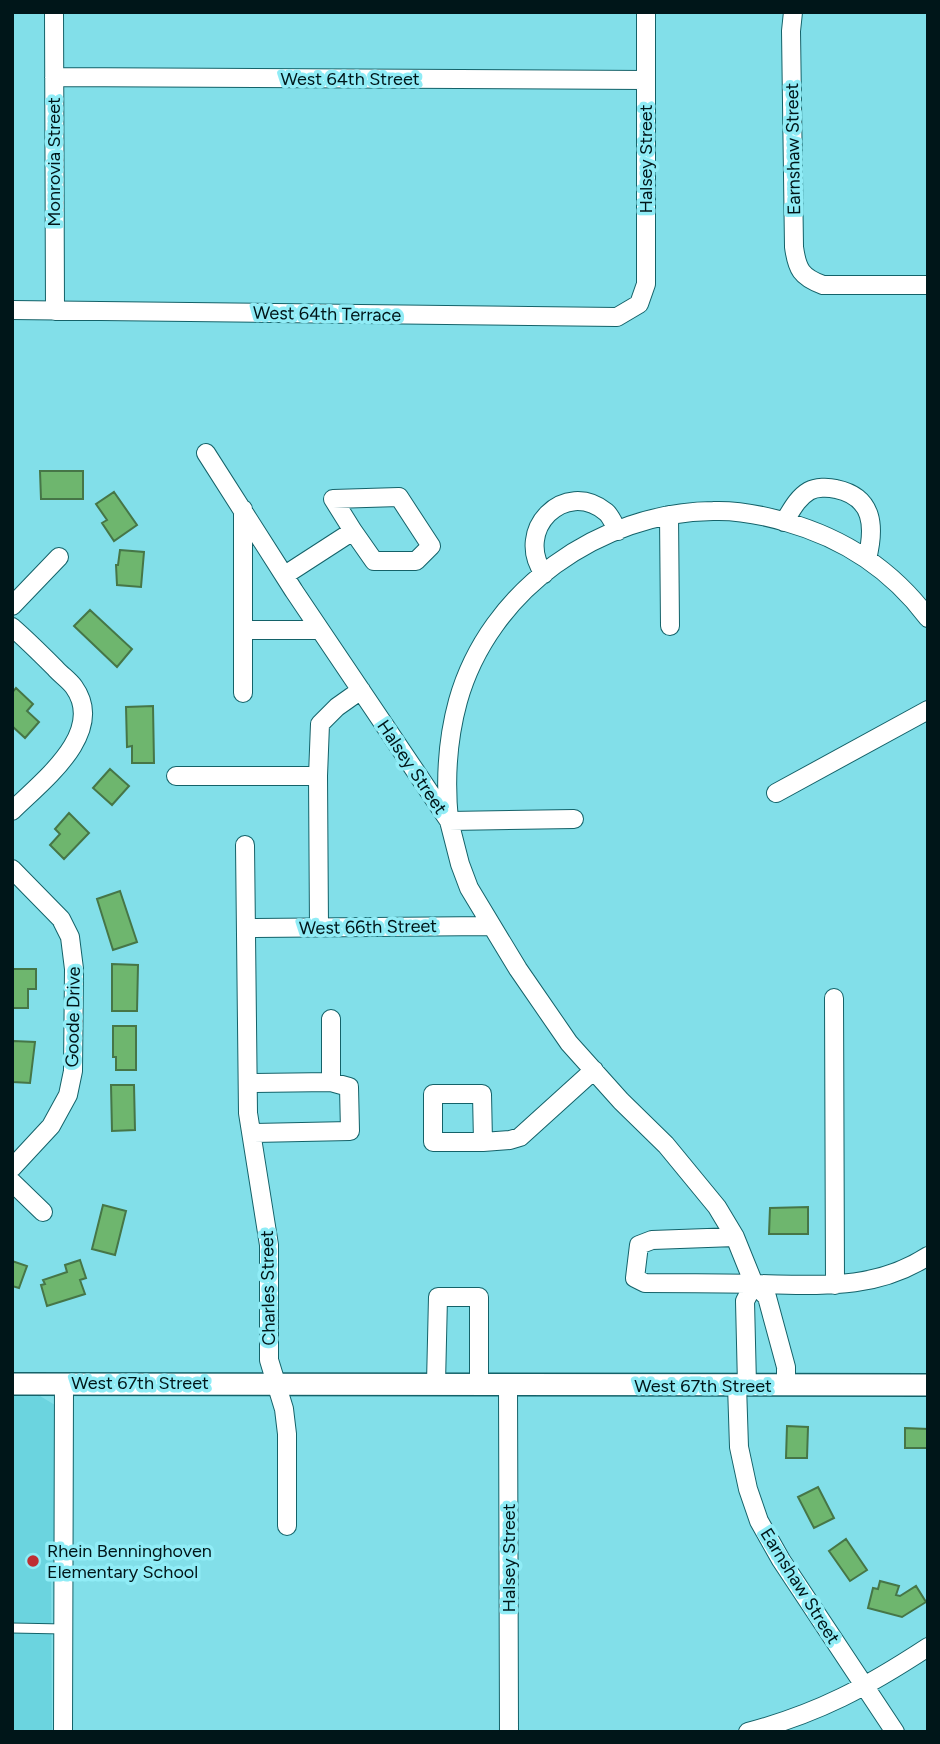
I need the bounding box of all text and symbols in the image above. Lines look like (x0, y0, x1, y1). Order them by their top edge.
street label: West 64th Street (280, 68, 420, 90)
street label: Earnshaw Street (781, 82, 805, 215)
street label: Monrovia Street (43, 97, 65, 227)
street label: Halsey Street (635, 104, 657, 213)
street label: West 64th Terrace (253, 302, 401, 326)
street label: Halsey Street (372, 716, 452, 818)
street label: West 66th Street (299, 915, 437, 939)
street label: Goode Drive (61, 966, 85, 1068)
street label: Charles Street (256, 1230, 280, 1346)
street label: West 67th Street (71, 1372, 209, 1394)
street label: West 67th Street (634, 1375, 772, 1397)
street label: Halsey Street (498, 1503, 520, 1612)
street label: Earnshaw Street (756, 1524, 845, 1648)
place label: Rhein Benninghoven Elementary School (47, 1540, 212, 1583)
marker: Rhein Benninghoven Elementary School (25, 1553, 41, 1569)

